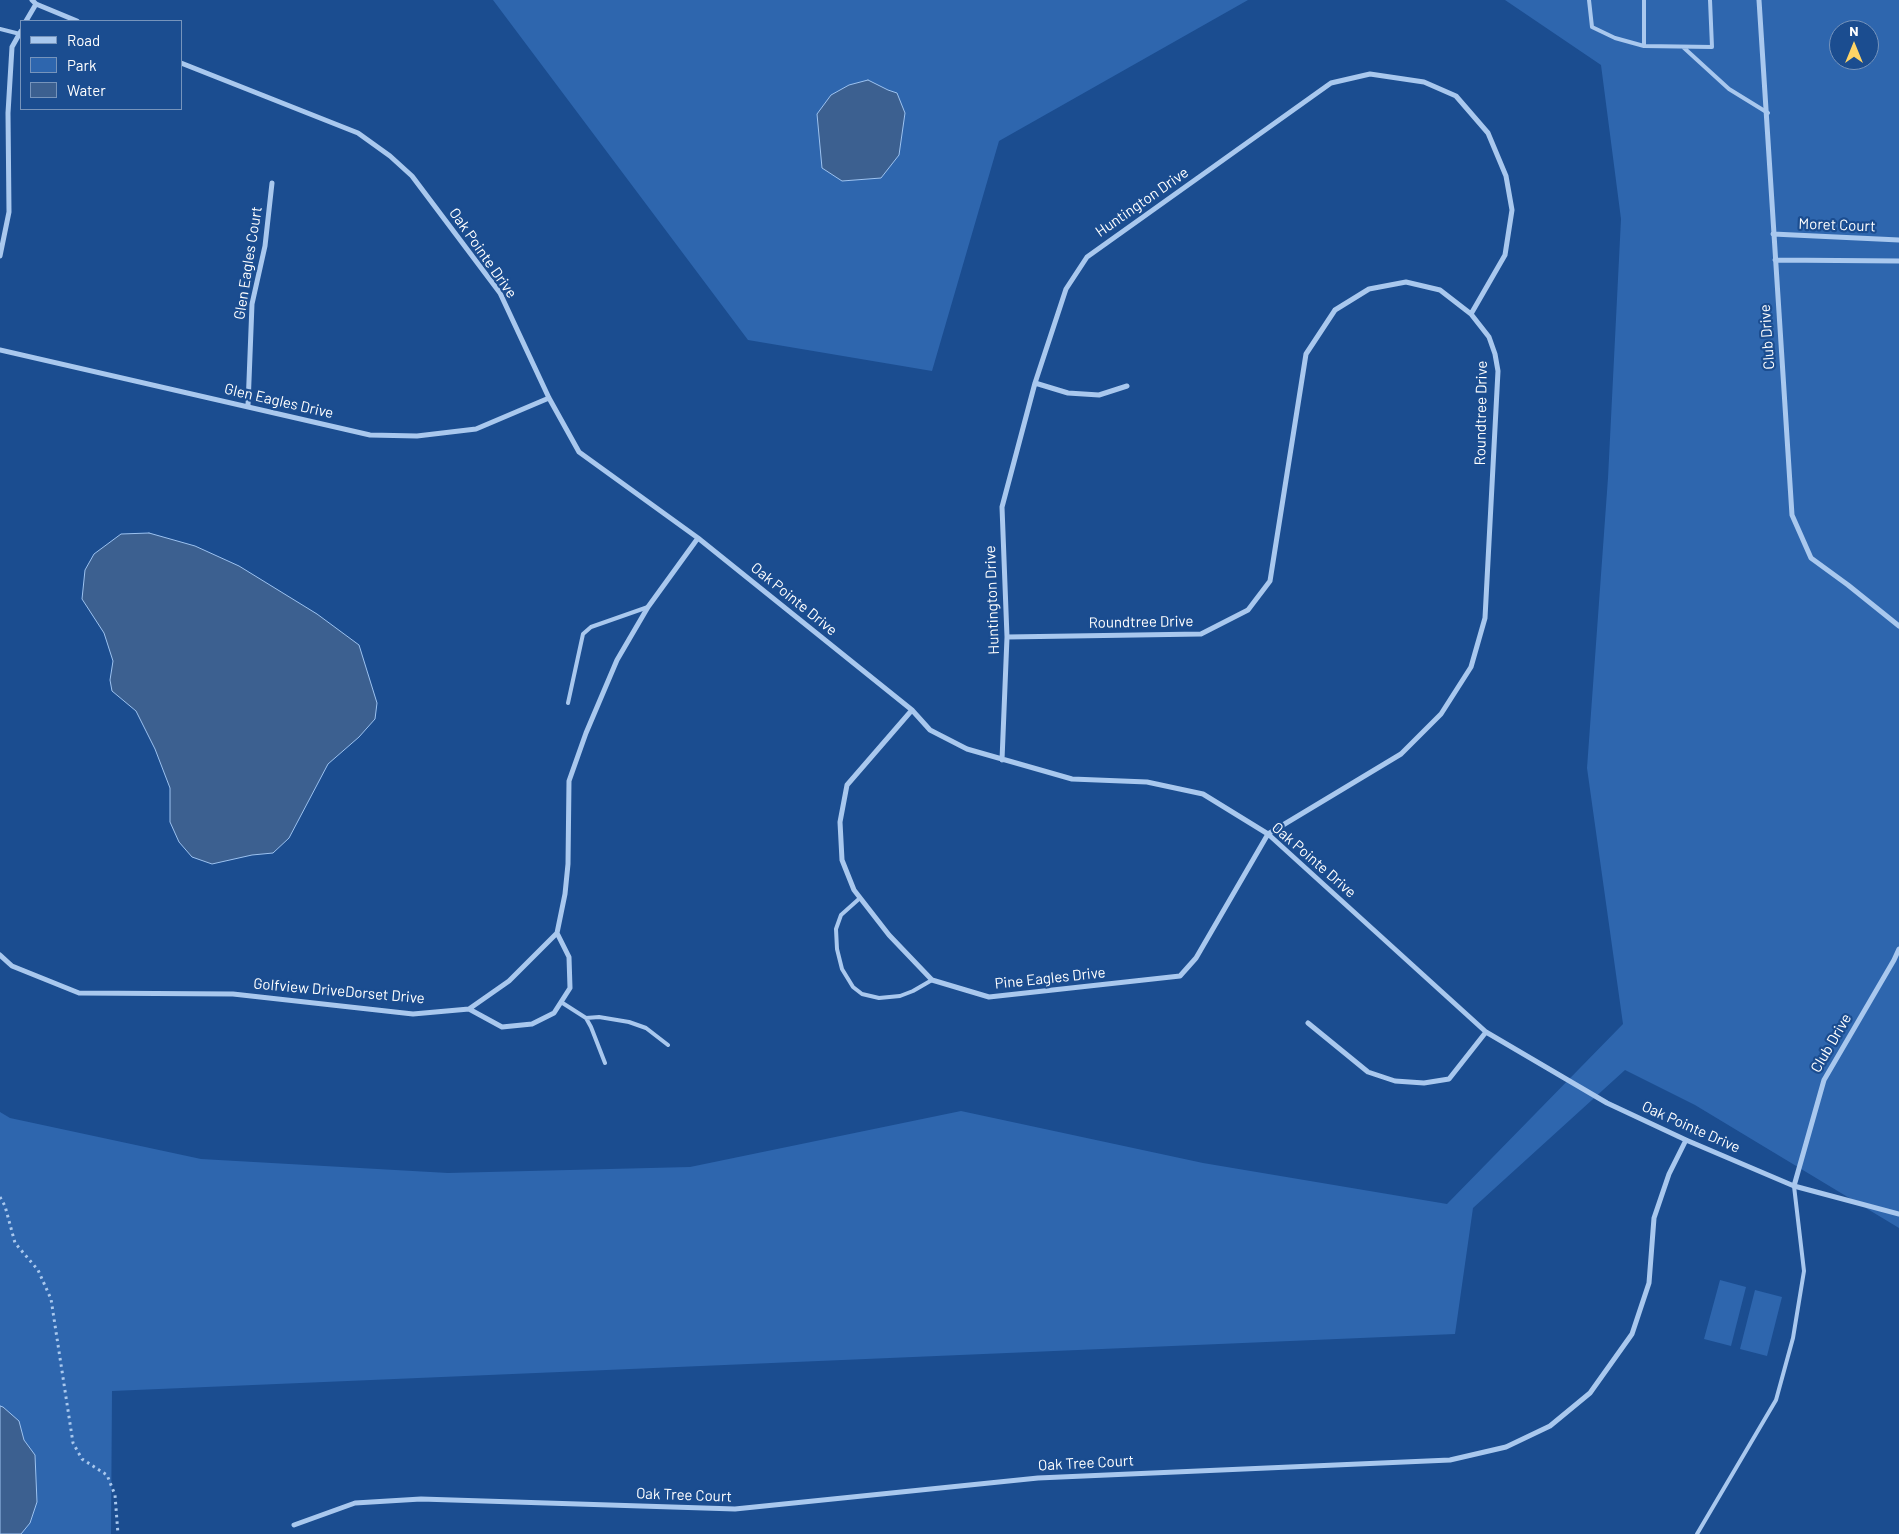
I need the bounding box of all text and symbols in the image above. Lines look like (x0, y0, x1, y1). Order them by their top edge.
legend (20, 20, 182, 110)
north arrow (1829, 20, 1879, 70)
text: N (1849, 22, 1859, 39)
text: Road (67, 31, 100, 49)
text: Park (67, 56, 96, 74)
text: Water (67, 81, 106, 99)
street label: Huntington Drive (1092, 163, 1192, 241)
street label: Glen Eagles Court (230, 205, 266, 321)
street label: Oak Pointe Drive (445, 205, 521, 301)
street label: Moret Court (1798, 215, 1876, 235)
street label: Club Drive (1756, 304, 1778, 370)
street label: Roundtree Drive (1471, 360, 1491, 466)
street label: Glen Eagles Drive (223, 380, 335, 422)
street label: Huntington Drive (981, 545, 1003, 655)
street label: Oak Pointe Drive (747, 559, 841, 639)
street label: Roundtree Drive (1088, 612, 1194, 632)
street label: Oak Pointe Drive (1268, 819, 1360, 901)
street label: Pine Eagles Drive (994, 963, 1106, 993)
street label: Golfview DriveDorset Drive (253, 975, 425, 1007)
street label: Club Drive (1807, 1010, 1855, 1076)
street label: Oak Pointe Drive (1639, 1097, 1743, 1157)
street label: Oak Tree Court (1038, 1452, 1134, 1474)
street label: Oak Tree Court (636, 1484, 732, 1506)

